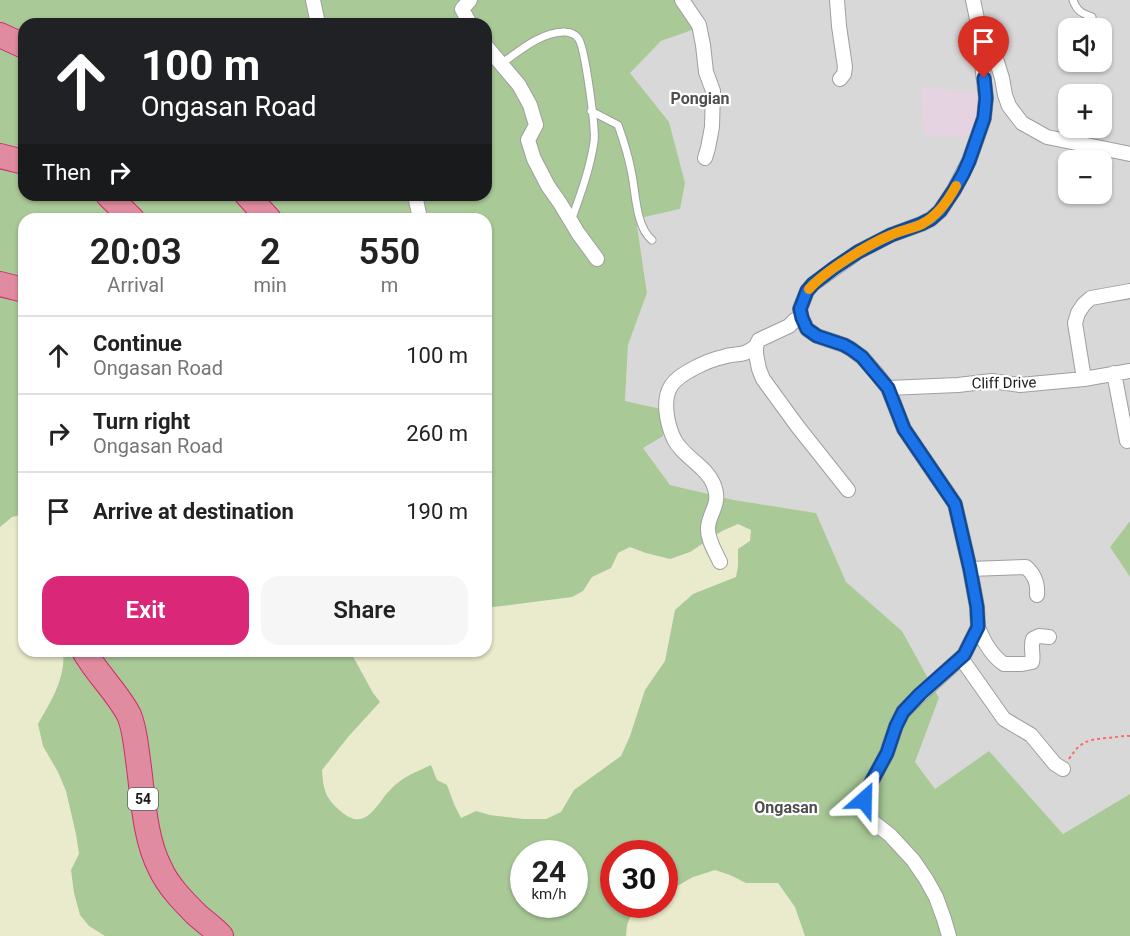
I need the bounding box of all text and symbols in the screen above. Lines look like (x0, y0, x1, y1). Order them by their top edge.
pin (958, 16, 1009, 78)
map controls (1058, 18, 1112, 204)
button: sound (1058, 18, 1112, 72)
icon: arrive (967, 25, 1000, 58)
text: 100 m (141, 41, 260, 90)
icon: ahead (42, 42, 120, 120)
button: + (1058, 84, 1112, 138)
district label: Pongian (670, 89, 730, 108)
text: Ongasan Road (141, 91, 317, 123)
button: − (1058, 150, 1112, 204)
icon: right (103, 156, 136, 189)
text: Then (42, 160, 91, 185)
text: 20:03 (90, 231, 182, 273)
text: 2 (260, 231, 280, 273)
text: 550 (359, 231, 420, 273)
text: Arrival (107, 273, 164, 297)
text: min (253, 273, 287, 297)
text: m (381, 273, 398, 297)
text: Continue (93, 331, 182, 356)
icon: ahead (42, 339, 75, 372)
text: 100 m (406, 343, 468, 368)
text: Ongasan Road (93, 356, 223, 380)
street label: Cliff Drive (971, 373, 1037, 393)
text: Turn right (93, 409, 190, 434)
icon: right (42, 417, 75, 450)
text: 260 m (406, 421, 468, 446)
text: Ongasan Road (93, 434, 223, 458)
icon: arrive (42, 495, 75, 528)
text: Arrive at destination (93, 499, 294, 524)
text: 190 m (406, 499, 468, 524)
button: Exit (42, 576, 249, 645)
button: Share (261, 576, 468, 645)
position arrow (832, 768, 896, 832)
road number: 54 (128, 788, 158, 810)
district label: Ongasan (754, 798, 818, 817)
speed limit sign: 30 (600, 840, 678, 918)
text: 24 (532, 854, 566, 889)
text: km/h (531, 885, 567, 903)

